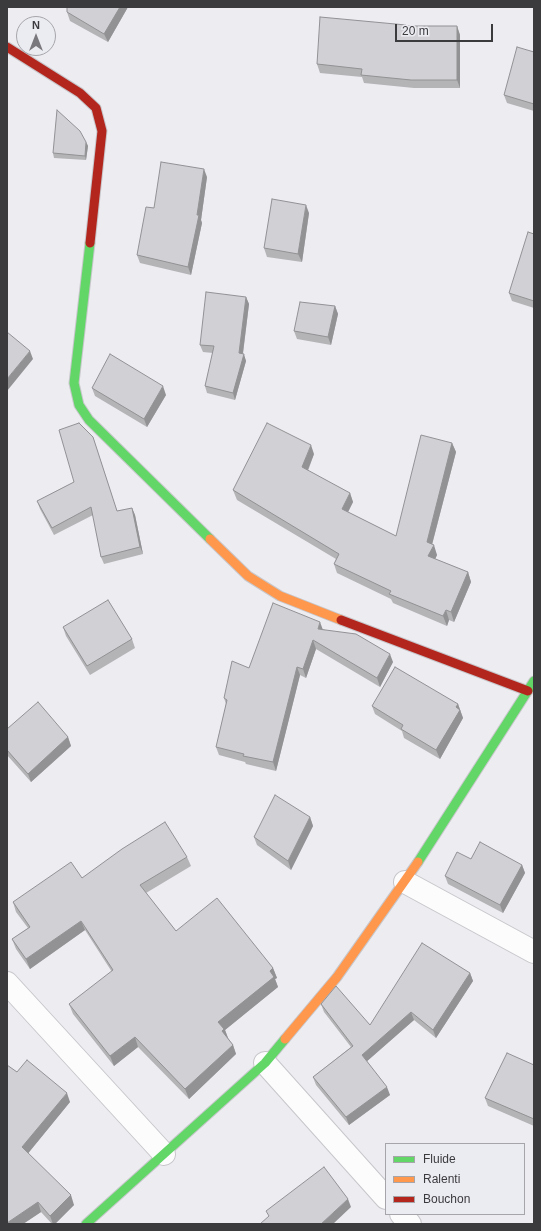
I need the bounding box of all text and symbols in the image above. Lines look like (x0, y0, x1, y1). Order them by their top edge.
north arrow (16, 16, 56, 56)
scale bar (397, 16, 495, 42)
text: N (32, 19, 40, 31)
text: 20 m (402, 24, 429, 38)
legend (385, 1143, 525, 1215)
text: Fluide (423, 1152, 456, 1166)
text: Ralenti (423, 1172, 460, 1186)
text: Bouchon (423, 1192, 470, 1206)

